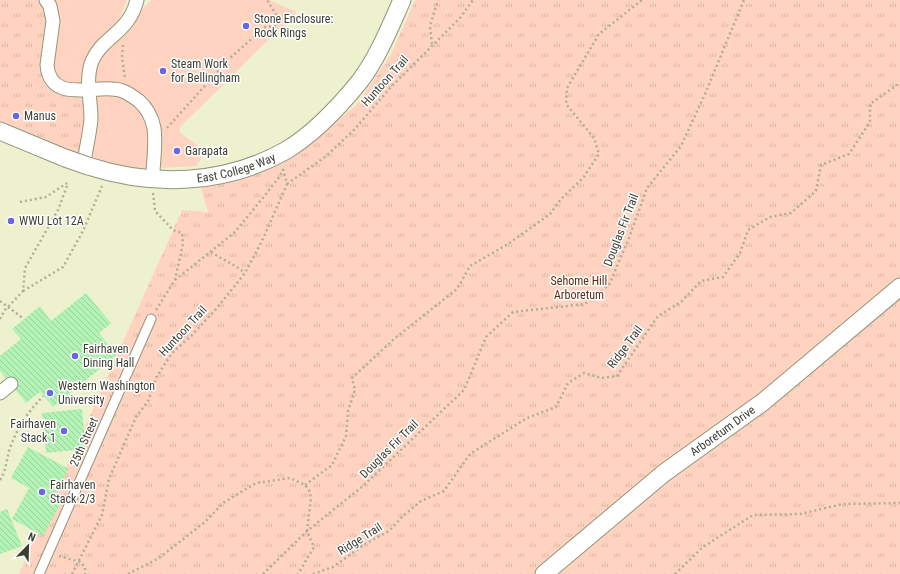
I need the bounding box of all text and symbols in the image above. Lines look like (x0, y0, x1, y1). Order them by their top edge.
place label: Stone Enclosure: Rock Rings (254, 12, 333, 40)
marker: Stone Enclosure: Rock Rings (241, 21, 251, 31)
street label: Huntoon Trail (359, 53, 411, 109)
place label: Steam Work for Bellingham (171, 57, 240, 85)
marker: Steam Work for Bellingham (158, 66, 168, 76)
place label: Manus (24, 109, 56, 123)
marker: Manus (11, 111, 21, 121)
place label: Garapata (185, 144, 228, 158)
marker: Garapata (172, 146, 182, 156)
street label: East College Way (196, 150, 278, 185)
street label: Douglas Fir Trail (601, 192, 641, 268)
place label: WWU Lot 12A (19, 214, 84, 228)
marker: WWU Lot 12A (6, 216, 16, 226)
park label: Sehome Hill Arboretum (551, 274, 607, 302)
street label: Huntoon Trail (156, 303, 210, 359)
street label: Ridge Trail (604, 323, 646, 371)
place label: Fairhaven Dining Hall (83, 342, 134, 370)
marker: Fairhaven Dining Hall (70, 351, 80, 361)
place label: Western Washington University (58, 379, 155, 407)
marker: Western Washington University (45, 388, 55, 398)
street label: Arboretum Drive (687, 403, 758, 459)
street label: 25th Street (67, 415, 101, 469)
place label: Fairhaven Stack 1 (10, 417, 56, 445)
street label: Douglas Fir Trail (357, 417, 421, 481)
marker: Fairhaven Stack 1 (59, 426, 69, 436)
place label: Fairhaven Stack 2/3 (50, 478, 96, 506)
marker: Fairhaven Stack 2/3 (37, 487, 47, 497)
street label: Ridge Trail (335, 520, 385, 558)
north arrow (8, 526, 48, 566)
text: N (26, 530, 38, 545)

